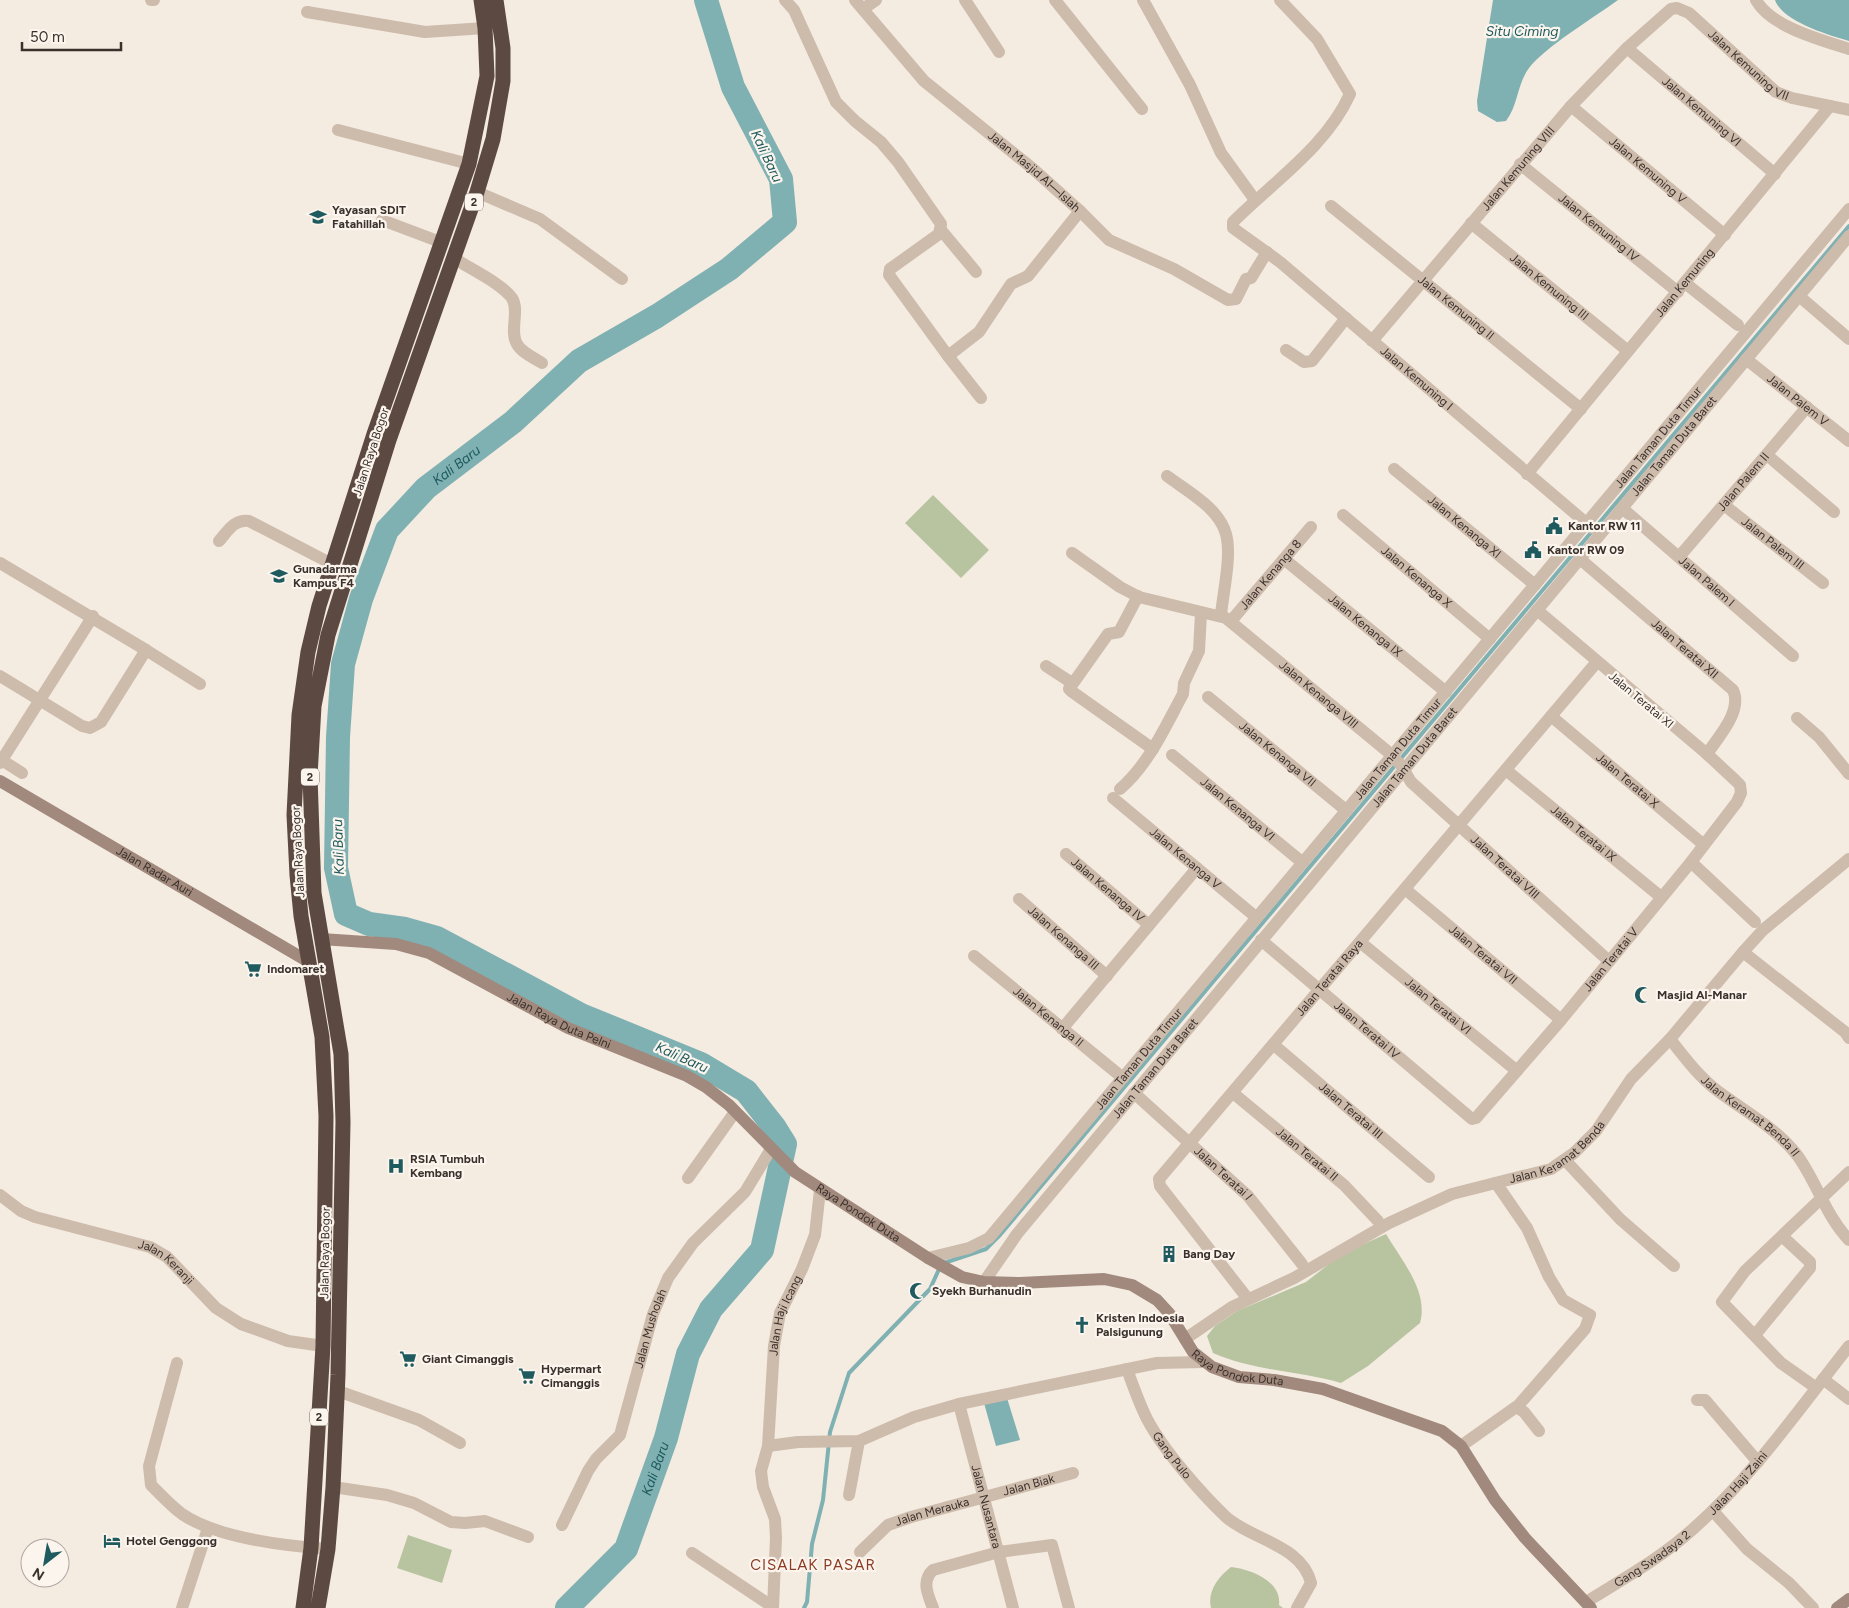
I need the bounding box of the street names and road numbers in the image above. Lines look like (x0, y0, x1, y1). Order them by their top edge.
street label: Jalan Kemuning VII (1705, 27, 1791, 103)
street label: Jalan Kemuning VI (1659, 74, 1744, 149)
street label: Jalan Kemuning VIII (1479, 124, 1558, 213)
street label: Jalan Masjid Al—Islah (985, 128, 1083, 215)
street label: Jalan Kemuning V (1606, 134, 1689, 207)
street label: Jalan Kemuning IV (1556, 191, 1642, 265)
road number: 2 (465, 193, 483, 210)
street label: Jalan Kemuning (1652, 245, 1717, 320)
street label: Jalan Kemuning III (1507, 251, 1591, 323)
street label: Jalan Kemuning II (1415, 272, 1497, 343)
street label: Jalan Kemuning I (1377, 344, 1456, 413)
street label: Jalan Palem V (1764, 371, 1832, 429)
street label: Jalan Taman Duta Timur (1612, 384, 1704, 491)
street label: Jalan Taman Duta Baret (1628, 393, 1720, 499)
street label: Jalan Raya Bogor (350, 406, 392, 498)
street label: Jalan Palem II (1714, 450, 1772, 514)
street label: Jalan Kenanga XI (1425, 493, 1504, 561)
street label: Jalan Palem III (1739, 514, 1807, 572)
street label: Jalan Kenanga 8 (1237, 537, 1304, 612)
street label: Jalan Kenanga X (1378, 543, 1455, 611)
street label: Jalan Palem I (1676, 553, 1737, 609)
street label: Jalan Kenanga IX (1326, 591, 1405, 660)
street label: Jalan Teratai XII (1648, 616, 1721, 681)
street label: Jalan Kenanga VIII (1276, 658, 1361, 731)
street label: Jalan Teratai XI (1606, 669, 1676, 731)
street label: Jalan Taman Duta Timur (1351, 695, 1444, 802)
street label: Jalan Taman Duta Baret (1369, 704, 1460, 810)
street label: Jalan Kenanga VII (1236, 719, 1319, 790)
street label: Jalan Teratai X (1593, 750, 1662, 811)
road number: 2 (301, 769, 319, 786)
street label: Jalan Kenanga VI (1198, 774, 1277, 844)
street label: Jalan Teratai IX (1548, 802, 1619, 865)
street label: Jalan Raya Bogor (289, 806, 307, 898)
street label: Jalan Kenanga V (1147, 824, 1224, 892)
street label: Jalan Teratai VIII (1468, 832, 1542, 902)
street label: Jalan Radar Auri (114, 844, 195, 899)
street label: Jalan Kenanga IV (1068, 855, 1148, 925)
street label: Jalan Kenanga III (1025, 903, 1102, 973)
street label: Jalan Teratai VII (1446, 922, 1520, 987)
street label: Jalan Teratai V (1581, 924, 1641, 994)
street label: Jalan Teratai Raya (1293, 937, 1366, 1019)
street label: Jalan Teratai VI (1402, 975, 1474, 1037)
street label: Jalan Kenanga II (1010, 984, 1086, 1050)
street label: Jalan Raya Duta Pelni (505, 989, 613, 1052)
street label: Jalan Teratai IV (1331, 998, 1403, 1062)
street label: Jalan Taman Duta Timur (1092, 1005, 1185, 1112)
street label: Jalan Taman Duta Baret (1109, 1015, 1201, 1121)
street label: Jalan Keramat Benda II (1698, 1073, 1802, 1159)
street label: Jalan Teratai III (1316, 1079, 1386, 1142)
street label: Jalan Keramat Benda (1508, 1118, 1608, 1186)
street label: Jalan Teratai II (1273, 1125, 1341, 1184)
street label: Jalan Teratai I (1191, 1144, 1255, 1203)
street label: Raya Pondok Duta (813, 1180, 903, 1245)
street label: Jalan Raya Bogor (317, 1207, 333, 1299)
street label: Jalan Keranji (136, 1237, 197, 1287)
street label: Jalan Haji Icang (766, 1273, 805, 1356)
street label: Jalan Musholah (632, 1287, 670, 1370)
street label: Raya Pondok Duta (1189, 1347, 1285, 1389)
road number: 2 (310, 1408, 328, 1425)
street label: Gang Pulo (1149, 1429, 1194, 1482)
street label: Jalan Haji Zaini (1706, 1449, 1770, 1518)
street label: Jalan Nusantara (968, 1463, 1004, 1550)
street label: Jalan Biak (1001, 1471, 1056, 1499)
street label: Jalan Merauka (893, 1495, 971, 1529)
street label: Gang Swadaya 2 (1611, 1528, 1693, 1590)

